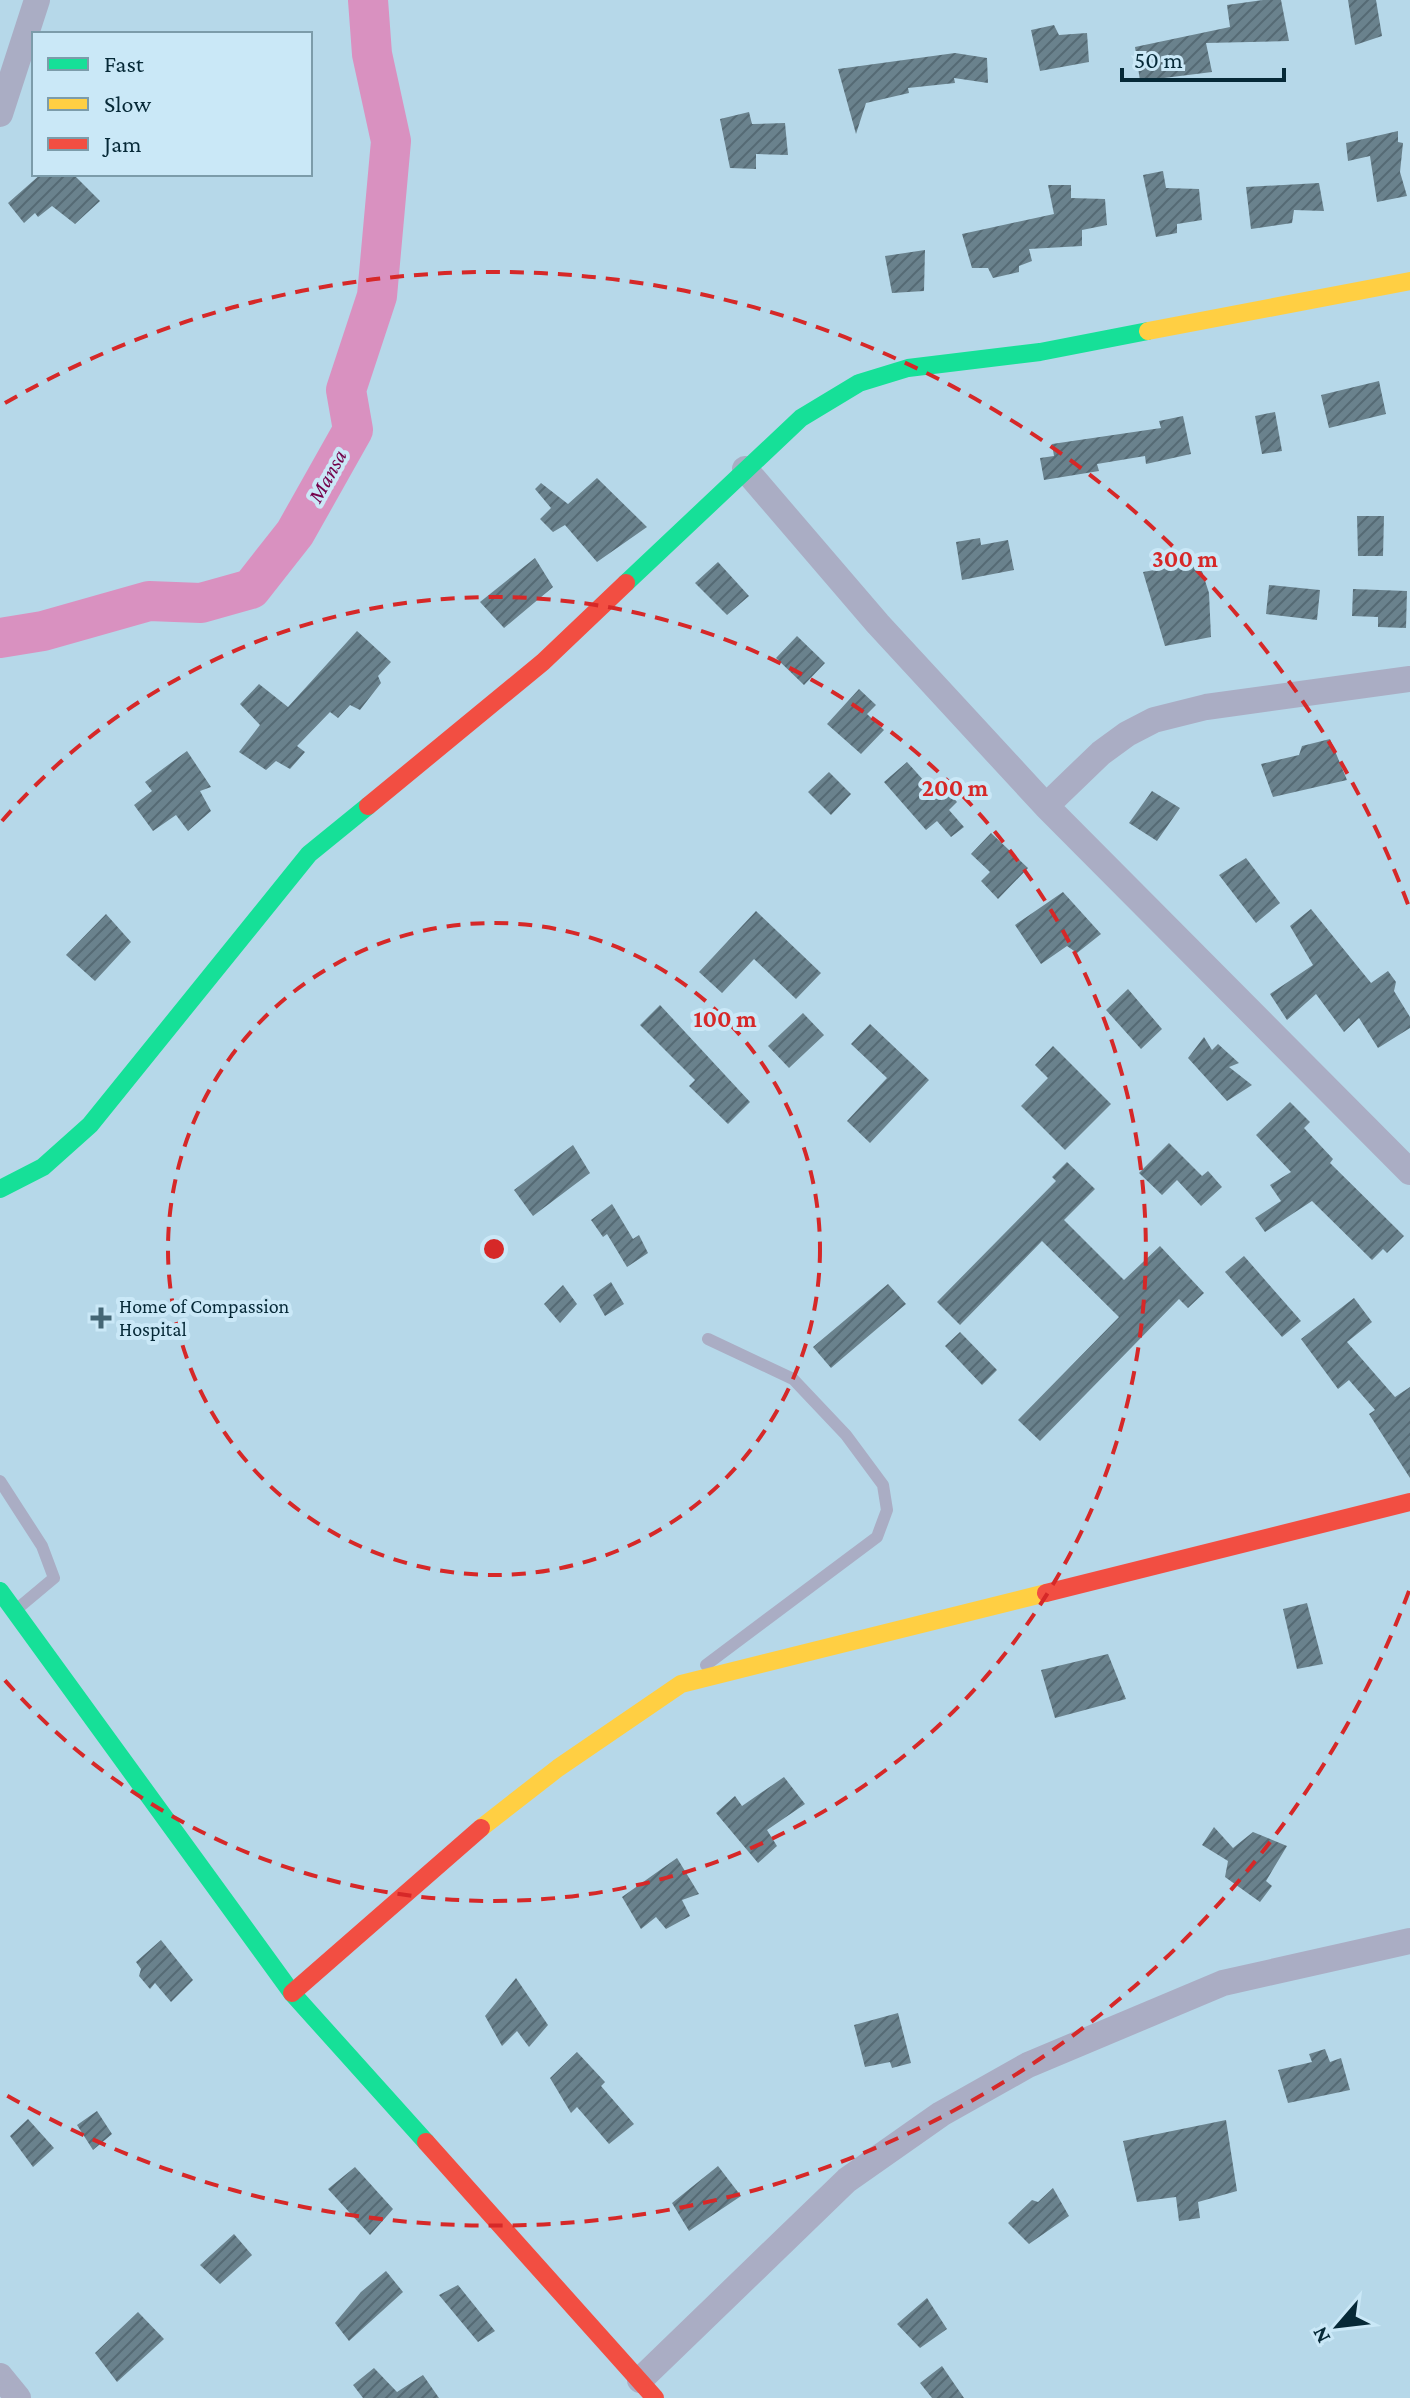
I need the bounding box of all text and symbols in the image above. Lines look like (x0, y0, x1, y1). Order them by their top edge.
legend (32, 32, 312, 176)
scale bar (1122, 32, 1284, 82)
text: 50 m (1134, 46, 1183, 73)
text: Fast (104, 50, 145, 77)
text: Slow (104, 90, 151, 117)
text: Jam (102, 130, 142, 157)
water label: Mansa (302, 445, 352, 508)
text: 300 m (1152, 545, 1219, 572)
text: 200 m (922, 774, 989, 801)
text: 100 m (693, 1005, 757, 1032)
centre of rings (480, 1235, 508, 1263)
place label: Home of Compassion Hospital (119, 1295, 290, 1341)
marker: Home of Compassion Hospital (90, 1307, 112, 1329)
north arrow (1298, 2286, 1378, 2366)
text: N (1306, 2323, 1335, 2348)

